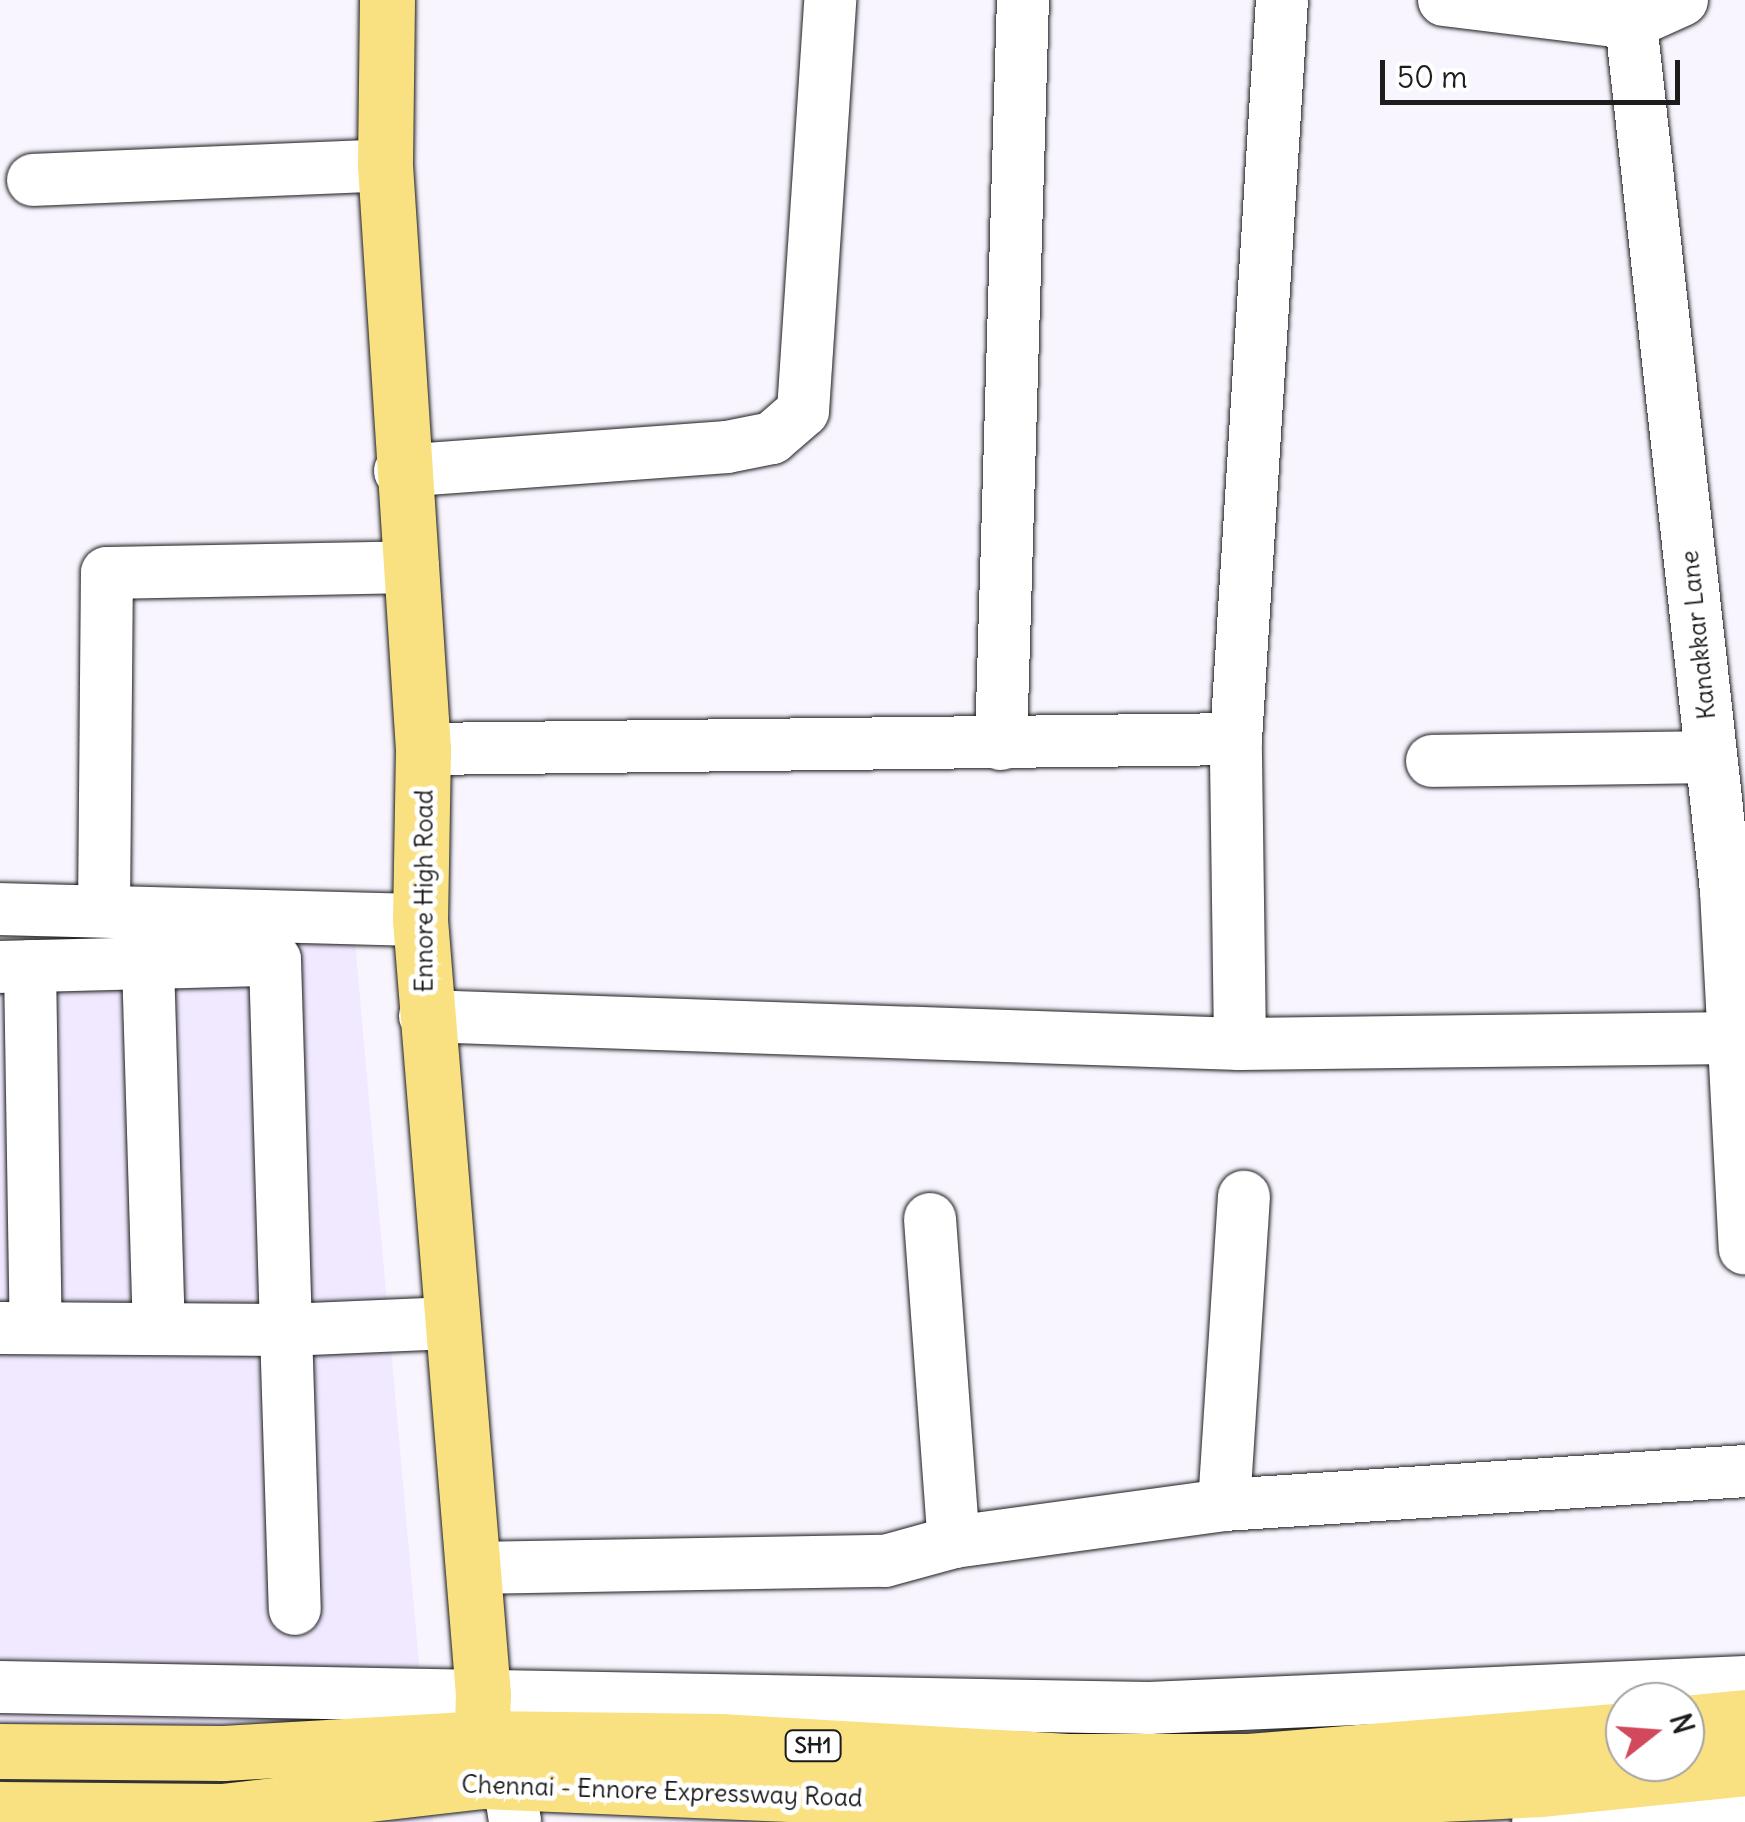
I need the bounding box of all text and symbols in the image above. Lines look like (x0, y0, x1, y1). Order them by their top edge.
scale bar (1385, 40, 1685, 102)
text: 50 m (1397, 58, 1467, 96)
street label: Kanakkar Lane (1674, 549, 1722, 721)
street label: Ennore High Road (409, 790, 439, 992)
north arrow (1605, 1682, 1705, 1782)
text: N (1662, 1709, 1702, 1738)
road number: SH1 (783, 1729, 843, 1763)
street label: Chennai - Ennore Expressway Road (461, 1769, 863, 1813)

